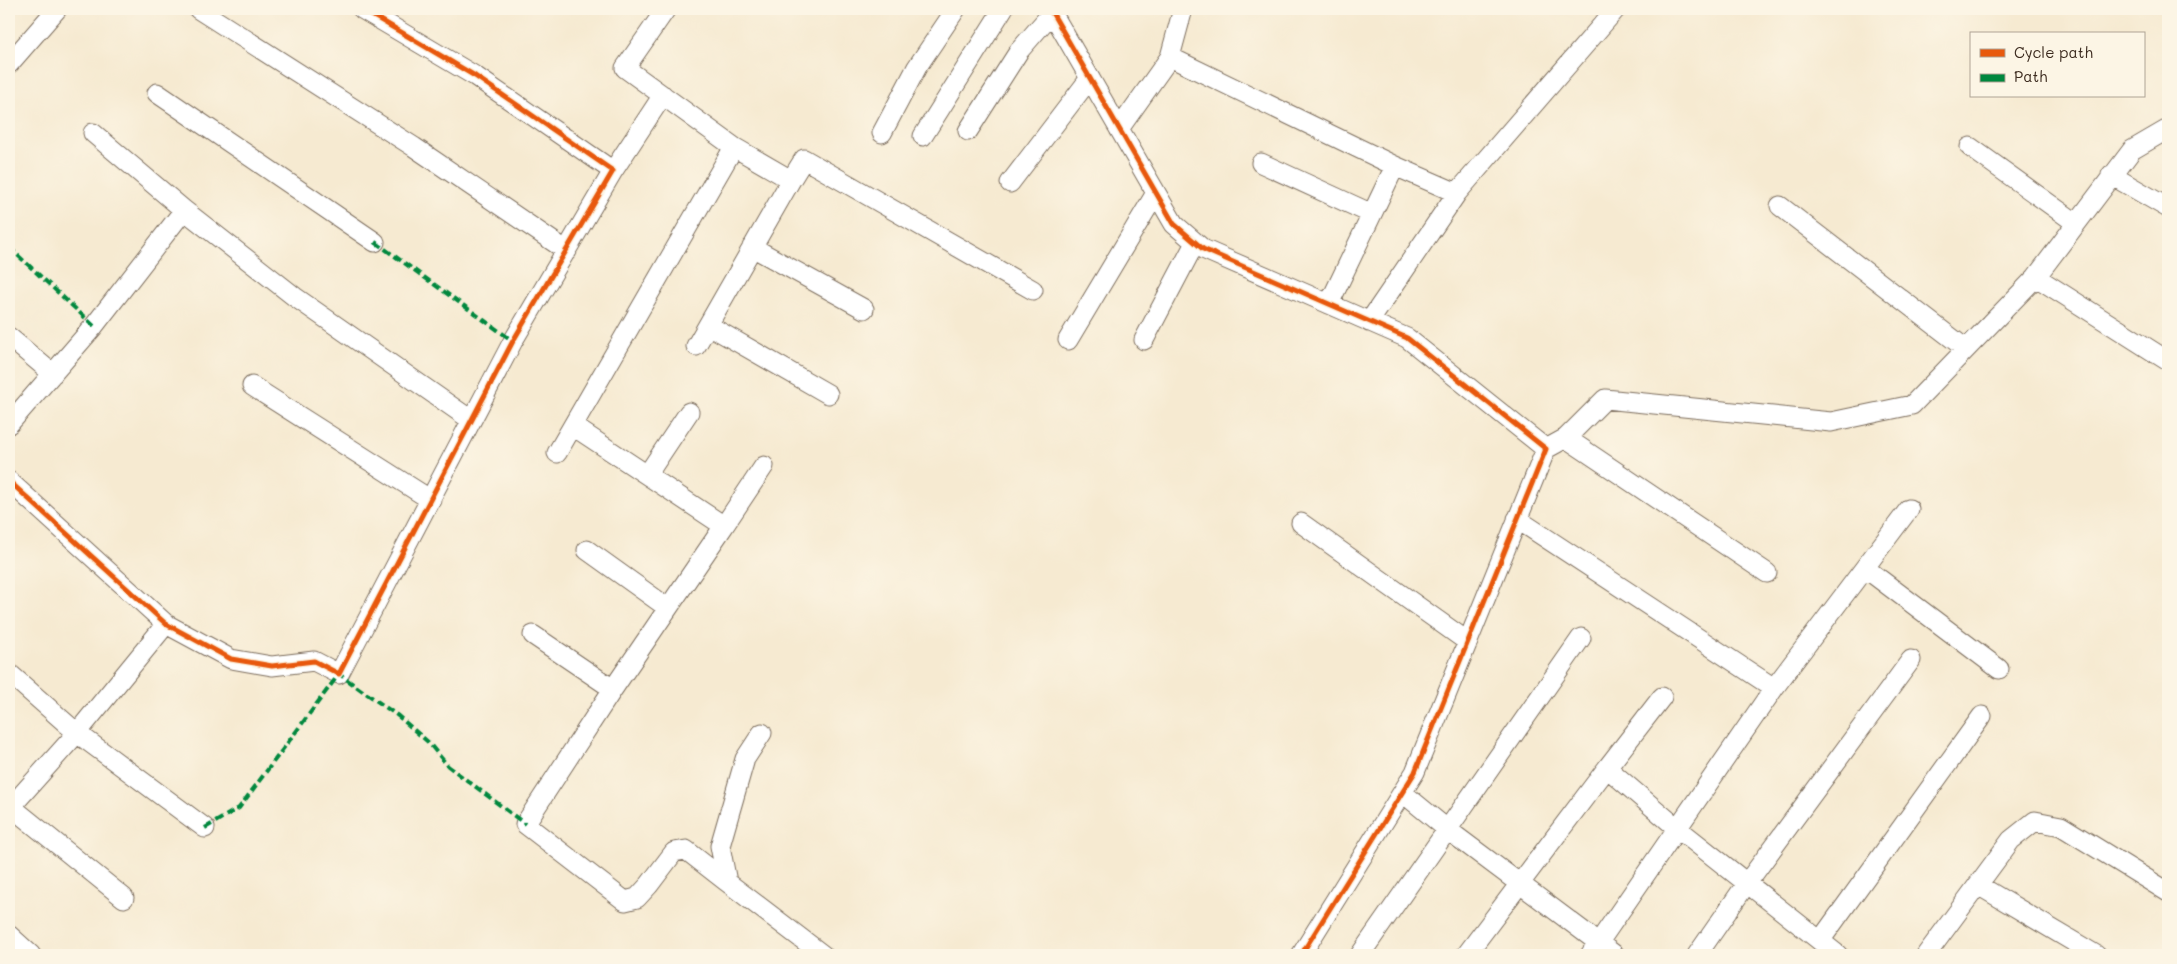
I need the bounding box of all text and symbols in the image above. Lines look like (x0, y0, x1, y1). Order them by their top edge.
legend (1970, 32, 2144, 98)
text: Cycle path (2014, 42, 2093, 62)
text: Path (2014, 66, 2048, 86)

